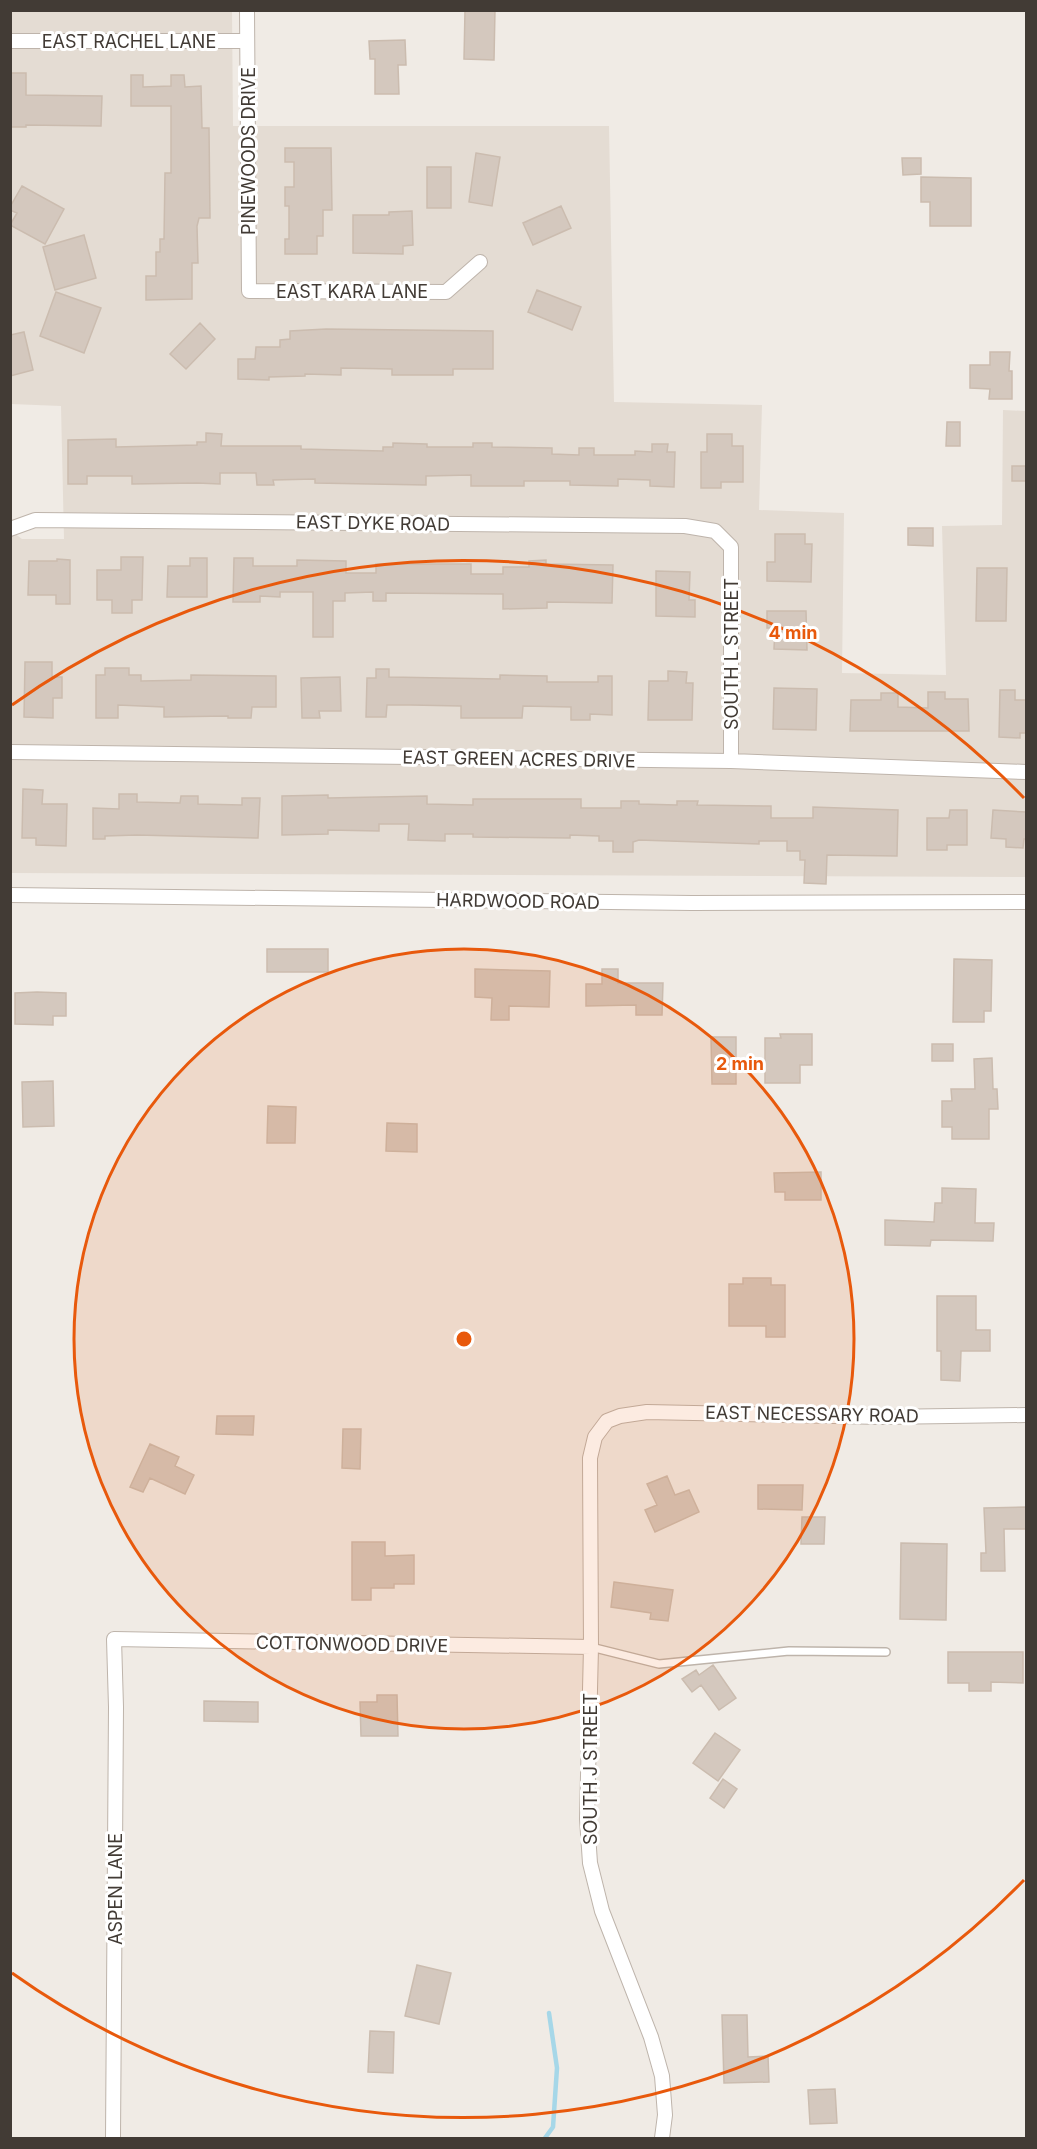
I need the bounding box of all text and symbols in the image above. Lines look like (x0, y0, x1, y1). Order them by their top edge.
street label: EAST RACHEL LANE (42, 31, 216, 52)
street label: PINEWOODS DRIVE (238, 67, 259, 235)
street label: EAST KARA LANE (276, 281, 428, 302)
street label: EAST DYKE ROAD (296, 511, 450, 535)
street label: SOUTH L STREET (721, 578, 742, 730)
text: 4 min (769, 622, 817, 643)
street label: EAST GREEN ACRES DRIVE (402, 746, 636, 772)
street label: HARDWOOD ROAD (436, 889, 600, 913)
text: 2 min (716, 1053, 764, 1074)
centre of rings (454, 1329, 474, 1349)
street label: EAST NECESSARY ROAD (705, 1402, 919, 1426)
street label: COTTONWOOD DRIVE (256, 1632, 448, 1656)
street label: SOUTH J STREET (580, 1693, 601, 1845)
street label: ASPEN LANE (105, 1833, 126, 1945)

